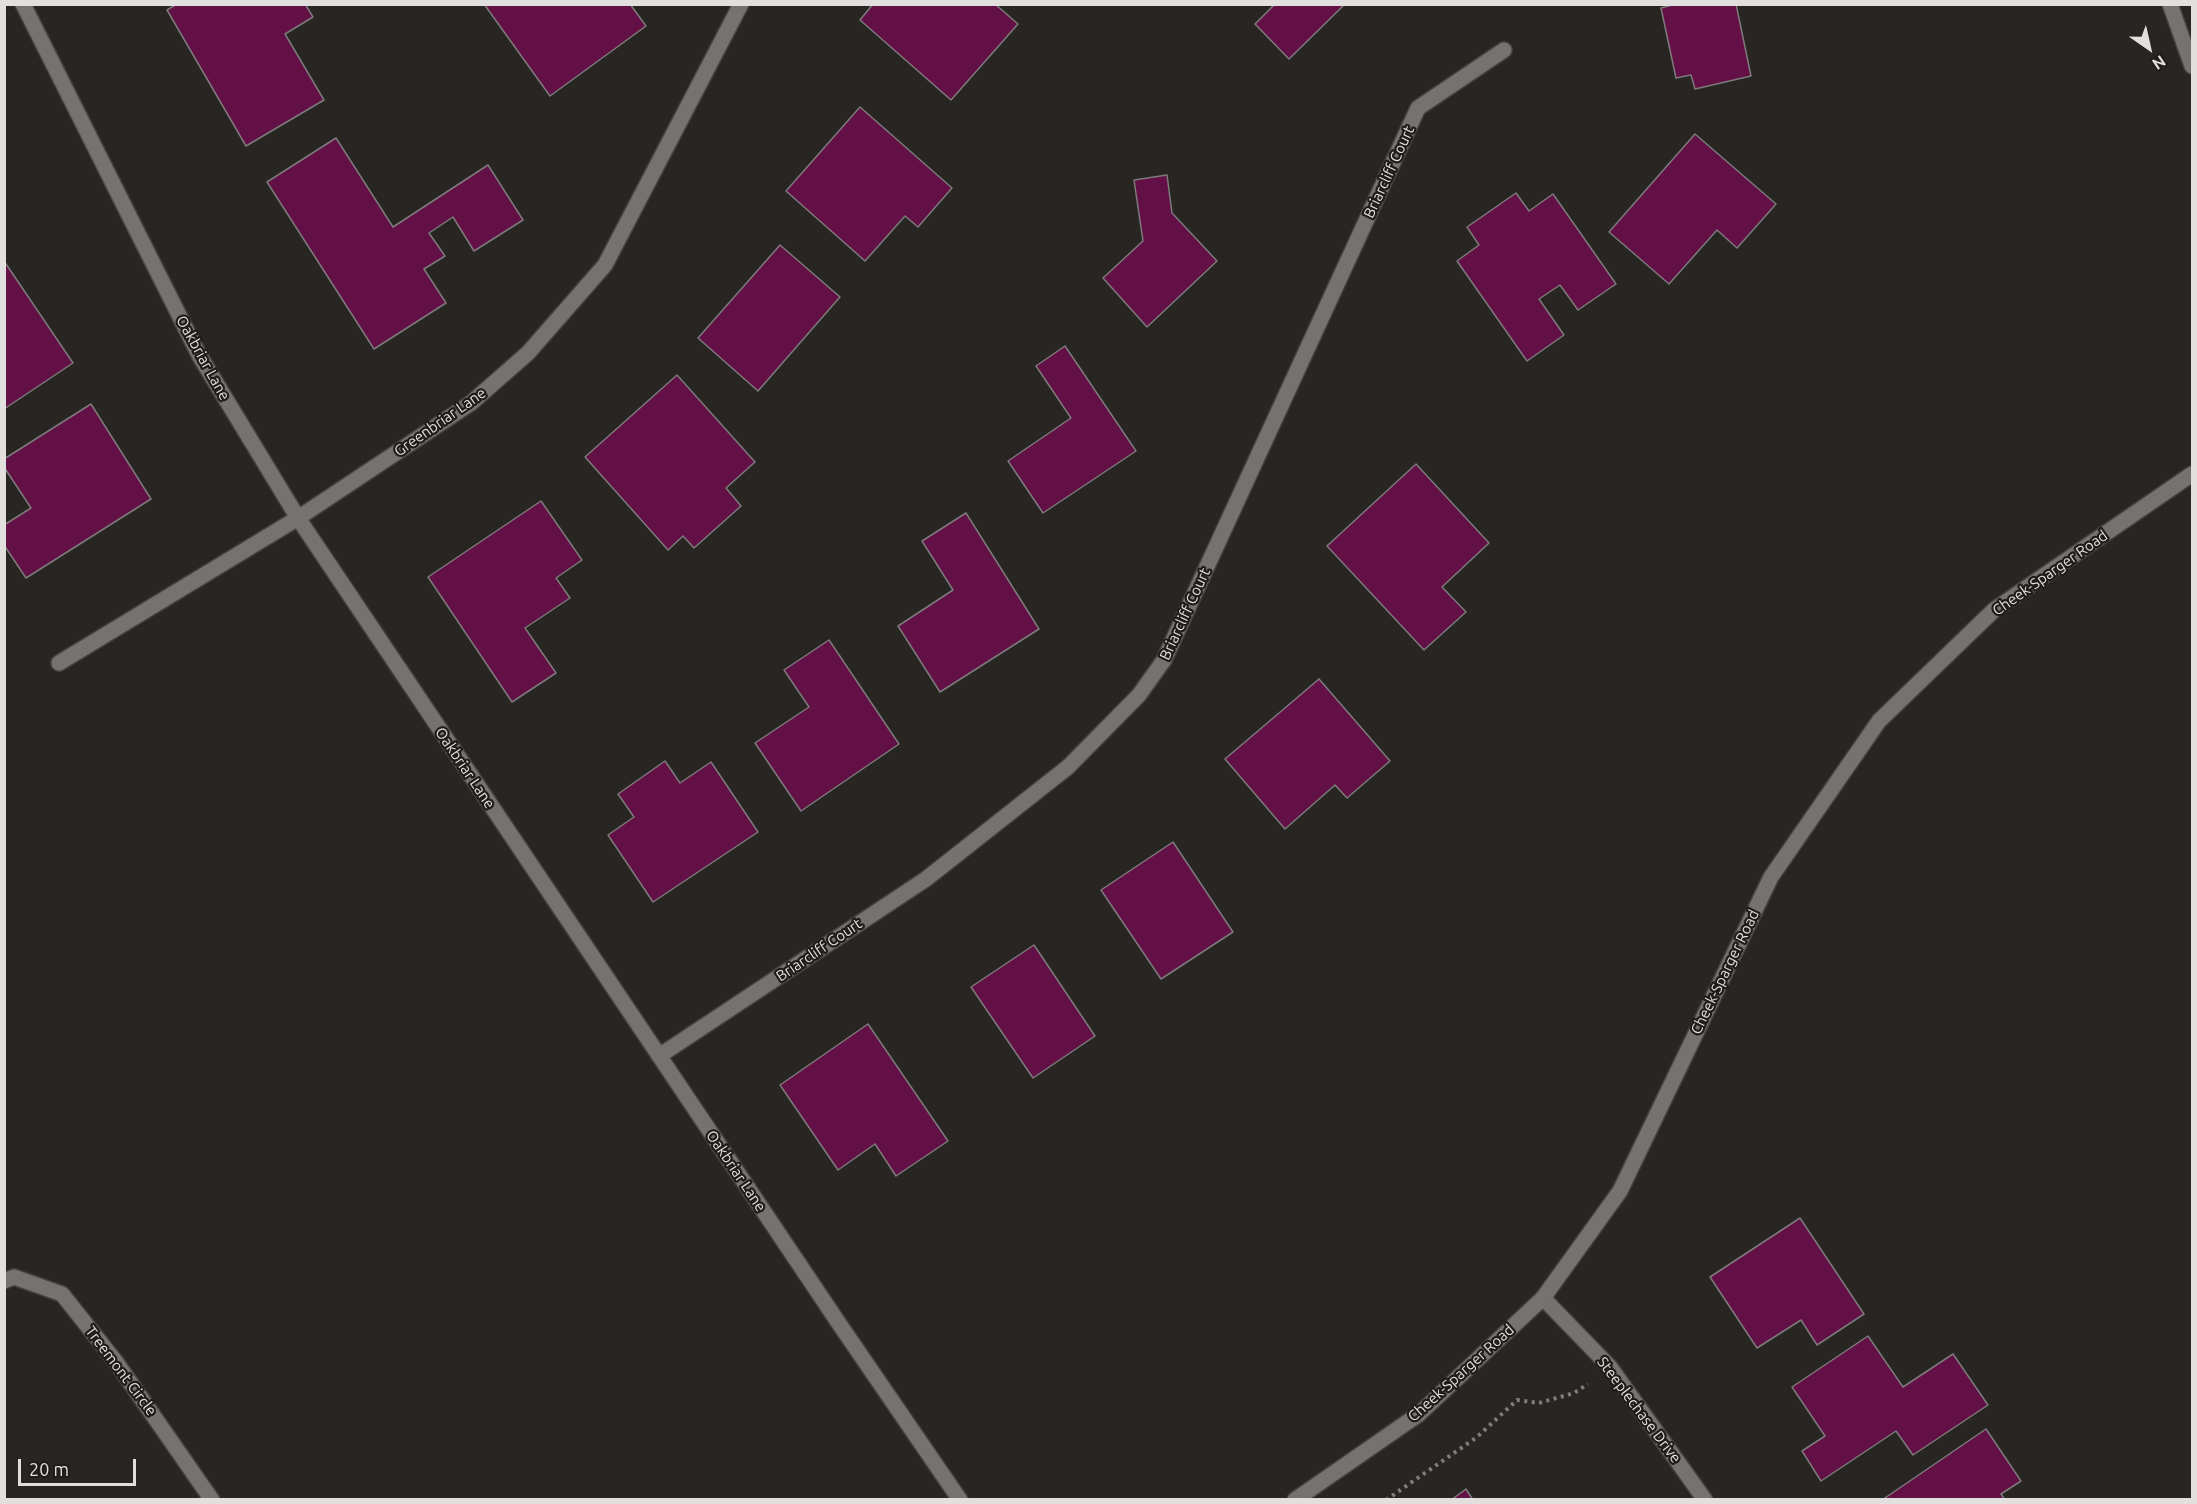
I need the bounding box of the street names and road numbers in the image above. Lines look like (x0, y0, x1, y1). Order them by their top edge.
street label: Briarcliff Court (1360, 123, 1418, 221)
street label: Oakbriar Lane (172, 313, 234, 403)
street label: Greenbriar Lane (391, 384, 489, 460)
street label: Cheek-Sparger Road (1989, 526, 2111, 620)
street label: Briarcliff Court (1156, 565, 1214, 663)
street label: Oakbriar Lane (431, 724, 499, 812)
street label: Cheek-Sparger Road (1687, 907, 1763, 1037)
street label: Briarcliff Court (773, 915, 865, 985)
street label: Oakbriar Lane (702, 1127, 770, 1215)
street label: Cheek-Sparger Road (1404, 1321, 1518, 1425)
street label: Treemont Circle (82, 1323, 160, 1419)
street label: Steeplechase Drive (1593, 1353, 1685, 1467)

